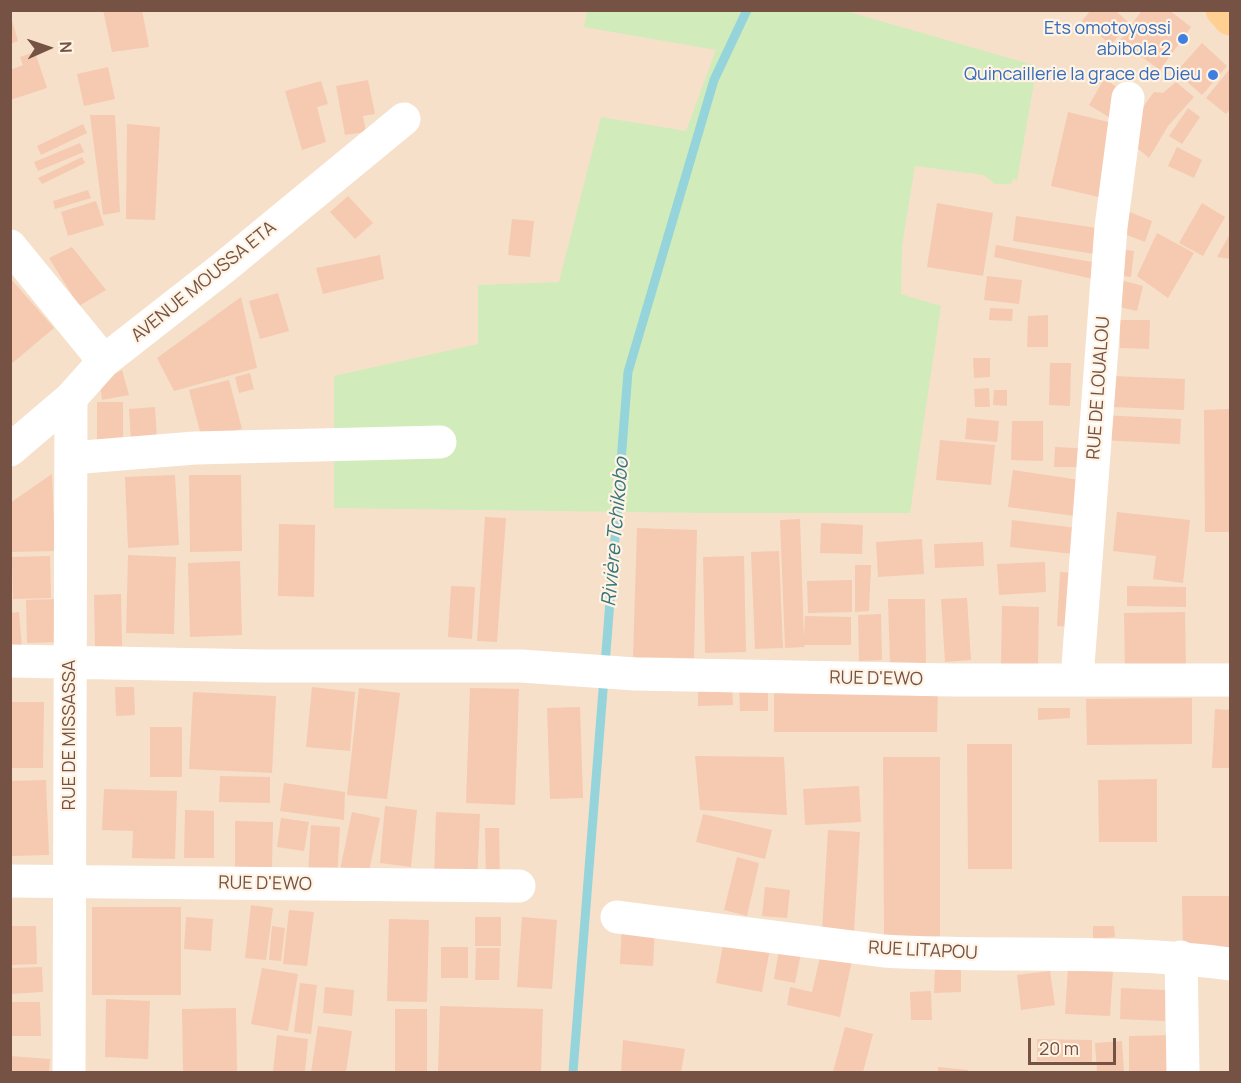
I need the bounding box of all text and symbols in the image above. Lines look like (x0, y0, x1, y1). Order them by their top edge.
north arrow (18, 18, 78, 78)
place label: Ets omotoyossi abibola 2 (1044, 18, 1171, 60)
marker: Ets omotoyossi abibola 2 (1176, 32, 1190, 46)
text: N (55, 41, 77, 53)
place label: Quincaillerie la grace de Dieu (964, 64, 1201, 86)
marker: Quincaillerie la grace de Dieu (1206, 68, 1220, 82)
street label: AVENUE MOUSSA ETA (127, 217, 281, 347)
street label: RUE DE LOUALOU (1083, 316, 1115, 460)
water label: Rivière Tchikobo (598, 456, 634, 608)
street label: RUE DE MISSASSA (59, 660, 81, 810)
street label: RUE D'EWO (829, 667, 923, 691)
street label: RUE D'EWO (218, 872, 312, 896)
street label: RUE LITAPOU (868, 937, 978, 965)
scale bar (1031, 1026, 1120, 1064)
text: 20 m (1039, 1036, 1079, 1060)

